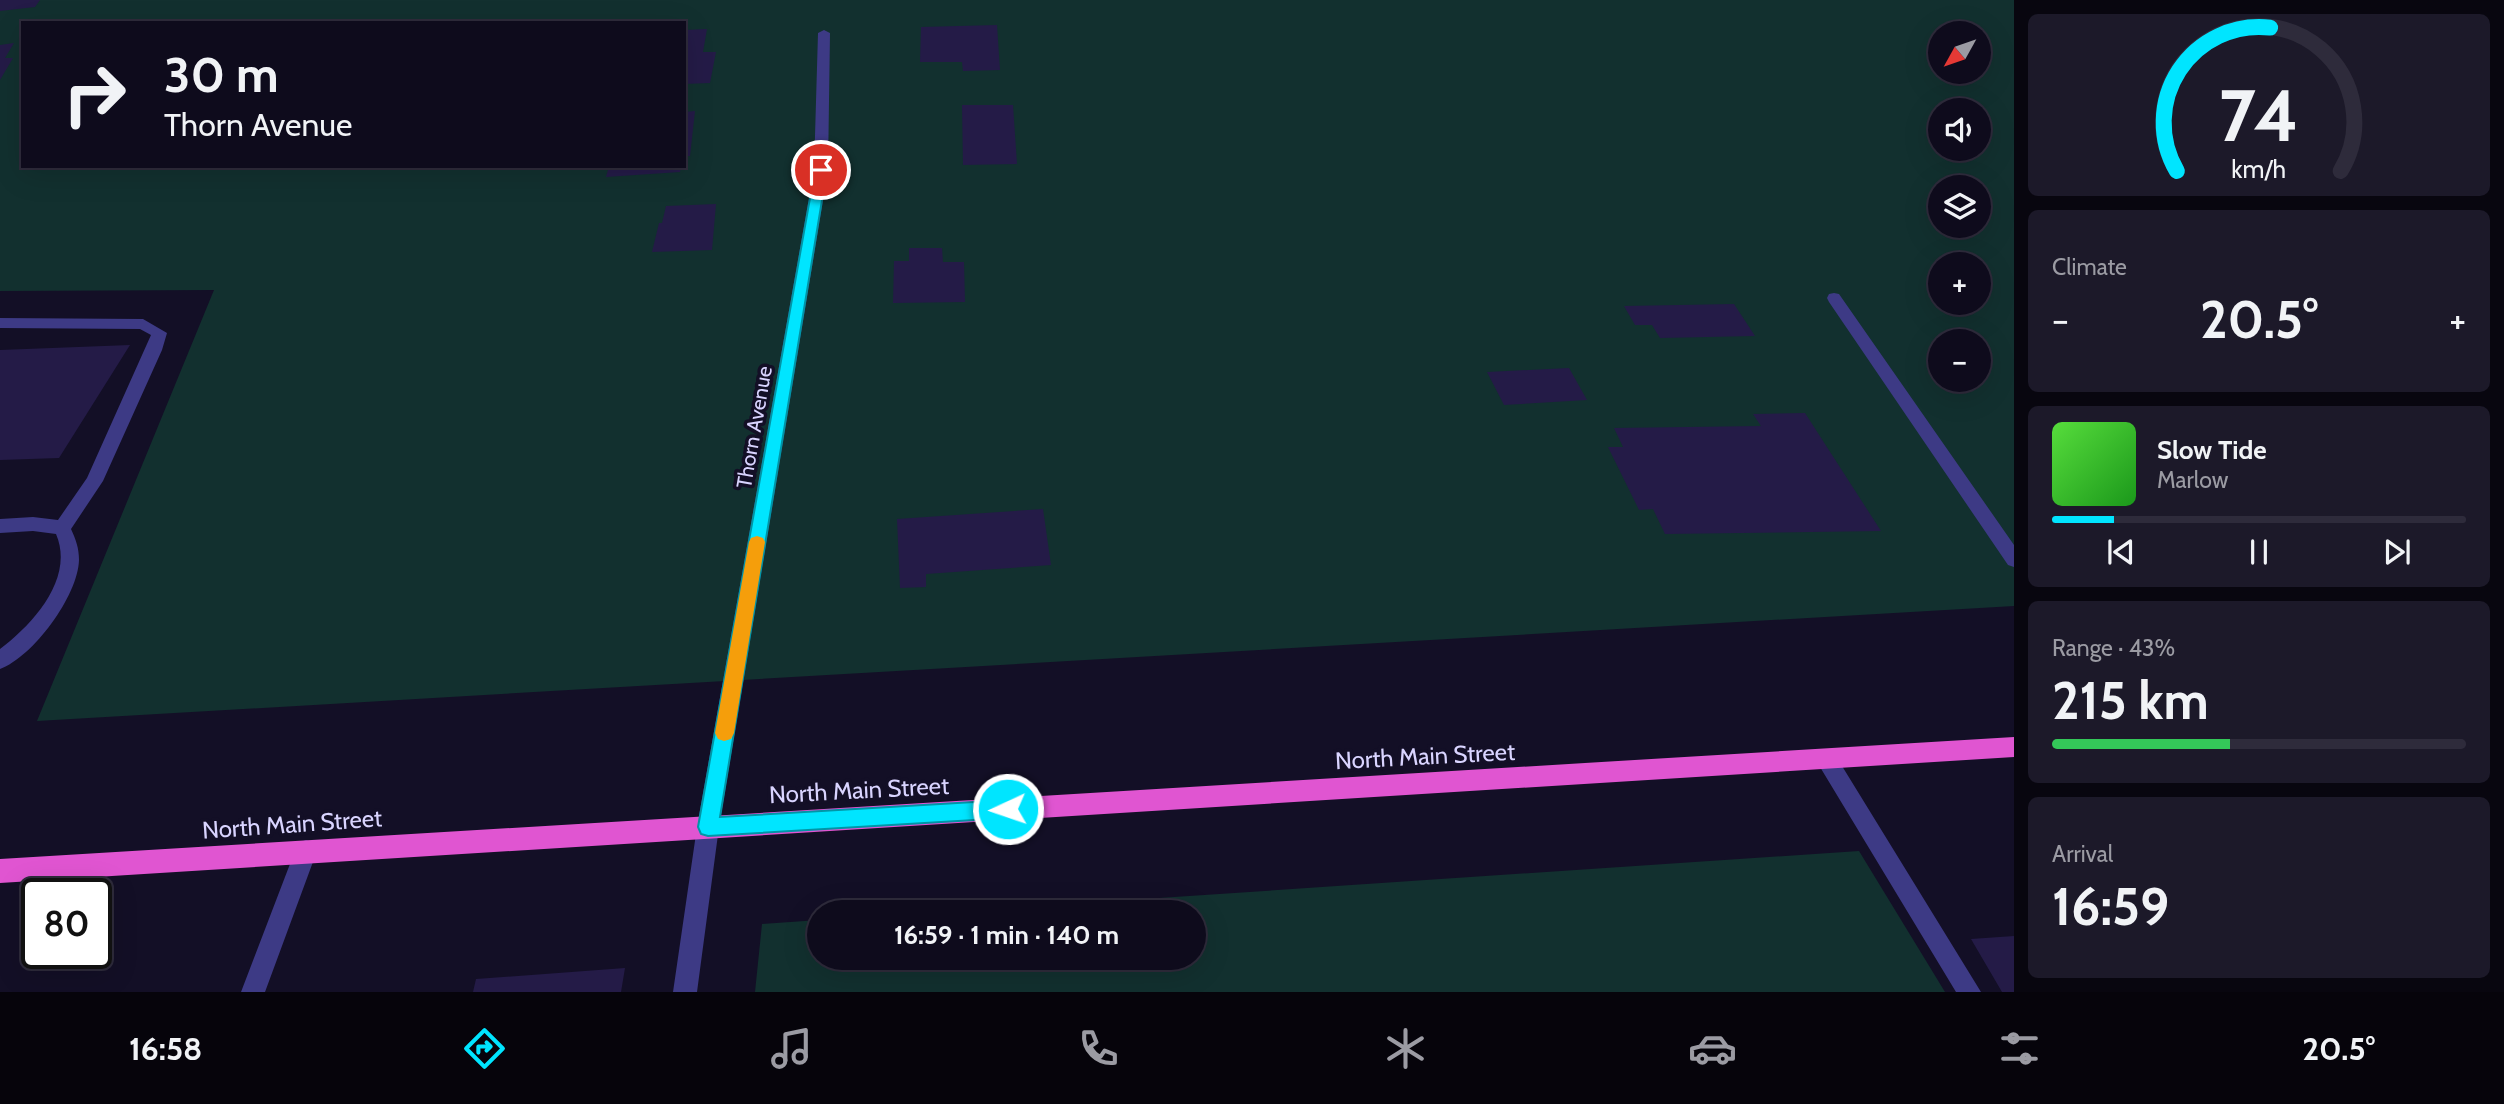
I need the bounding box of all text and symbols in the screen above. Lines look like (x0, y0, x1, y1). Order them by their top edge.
north arrow (1928, 21, 1992, 84)
map controls (1928, 21, 1991, 392)
text: 30 m (164, 45, 279, 104)
icon: right (49, 49, 140, 140)
text: 74 (2219, 71, 2299, 159)
button: sound (1928, 98, 1991, 161)
text: Thorn Avenue (164, 105, 352, 144)
pin (791, 140, 851, 200)
icon: arrive (802, 151, 840, 189)
text: km/h (2232, 154, 2286, 184)
button: layers (1928, 175, 1991, 238)
button: + (1928, 252, 1991, 315)
text: Climate (2052, 253, 2127, 281)
text: 20.5° (2200, 288, 2318, 351)
text: − (2052, 296, 2069, 343)
text: + (2449, 296, 2466, 343)
button: − (1928, 329, 1991, 392)
street label: Thorn Avenue (731, 364, 777, 490)
text: Slow Tide (2157, 434, 2267, 466)
text: Marlow (2157, 466, 2228, 494)
icon: previous (2102, 533, 2140, 571)
icon: pause (2240, 533, 2278, 571)
icon: next (2378, 533, 2416, 571)
text: Range · 43% (2052, 634, 2175, 662)
text: 215 km (2052, 669, 2209, 732)
street label: North Main Street (1334, 737, 1516, 775)
street label: North Main Street (768, 771, 950, 809)
position arrow (971, 772, 1045, 846)
street label: North Main Street (201, 803, 383, 845)
text: Arrival (2052, 840, 2113, 868)
text: 16:59 (2052, 875, 2169, 938)
speed limit sign: 80 (21, 878, 112, 969)
text: 16:59 · 1 min · 140 m (894, 919, 1119, 951)
icon: directions (460, 1024, 509, 1073)
icon: music (767, 1024, 816, 1073)
icon: phone (1074, 1024, 1123, 1073)
icon: climate (1381, 1024, 1430, 1073)
icon: car (1688, 1024, 1737, 1073)
icon: filters (1995, 1024, 2044, 1073)
text: 16:58 (129, 1029, 202, 1068)
text: 20.5° (2302, 1029, 2375, 1068)

